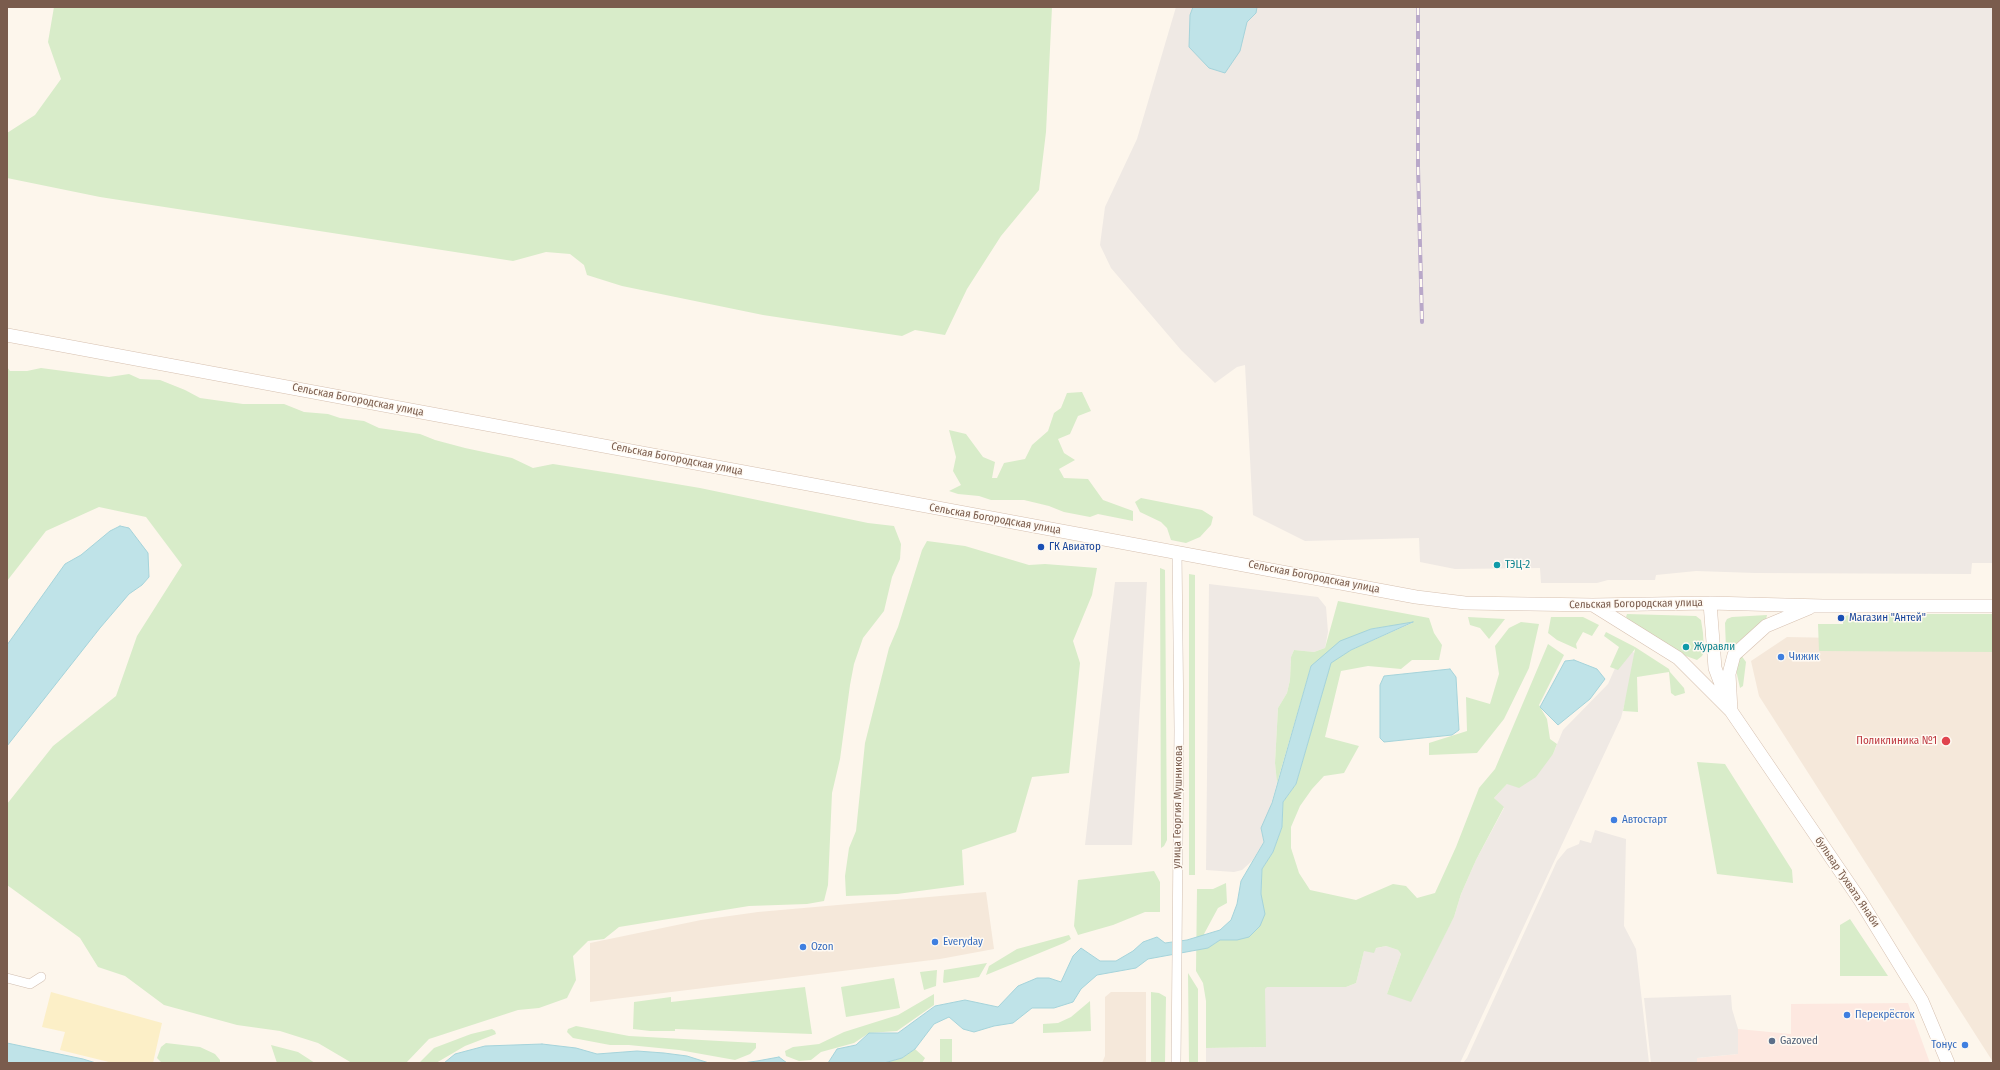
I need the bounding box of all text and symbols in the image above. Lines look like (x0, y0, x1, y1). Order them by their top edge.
street label: Сельская Богородская улица (291, 381, 425, 419)
street label: Сельская Богородская улица (610, 440, 744, 478)
street label: Сельская Богородская улица (928, 501, 1062, 537)
place label: ГК Авиатор (1049, 540, 1101, 554)
marker: ГК Авиатор (1036, 542, 1046, 552)
street label: Сельская Богородская улица (1247, 558, 1381, 596)
place label: ТЭЦ-2 (1505, 558, 1530, 572)
marker: ТЭЦ-2 (1492, 560, 1502, 570)
street label: Сельская Богородская улица (1569, 596, 1703, 612)
place label: Магазин "Антей" (1849, 611, 1926, 625)
marker: Магазин "Антей" (1836, 613, 1846, 623)
place label: Журавли (1694, 640, 1735, 654)
marker: Журавли (1681, 642, 1691, 652)
place label: Чижик (1789, 650, 1819, 664)
marker: Чижик (1776, 652, 1786, 662)
place label: Поликлиника №1 (1856, 734, 1937, 748)
marker: Поликлиника №1 (1940, 735, 1952, 747)
street label: улица Георгия Мушникова (1170, 745, 1186, 869)
place label: Автостарт (1622, 813, 1667, 827)
marker: Автостарт (1609, 815, 1619, 825)
street label: бульвар Тухвата Янаби (1812, 834, 1882, 930)
place label: Everyday (943, 935, 983, 949)
marker: Everyday (930, 937, 940, 947)
place label: Ozon (811, 940, 834, 954)
marker: Ozon (798, 942, 808, 952)
place label: Перекрёсток (1855, 1008, 1915, 1022)
marker: Перекрёсток (1842, 1010, 1852, 1020)
place label: Gazoved (1780, 1034, 1818, 1048)
marker: Gazoved (1767, 1036, 1777, 1046)
place label: Тонус (1931, 1038, 1957, 1052)
marker: Тонус (1960, 1040, 1970, 1050)

